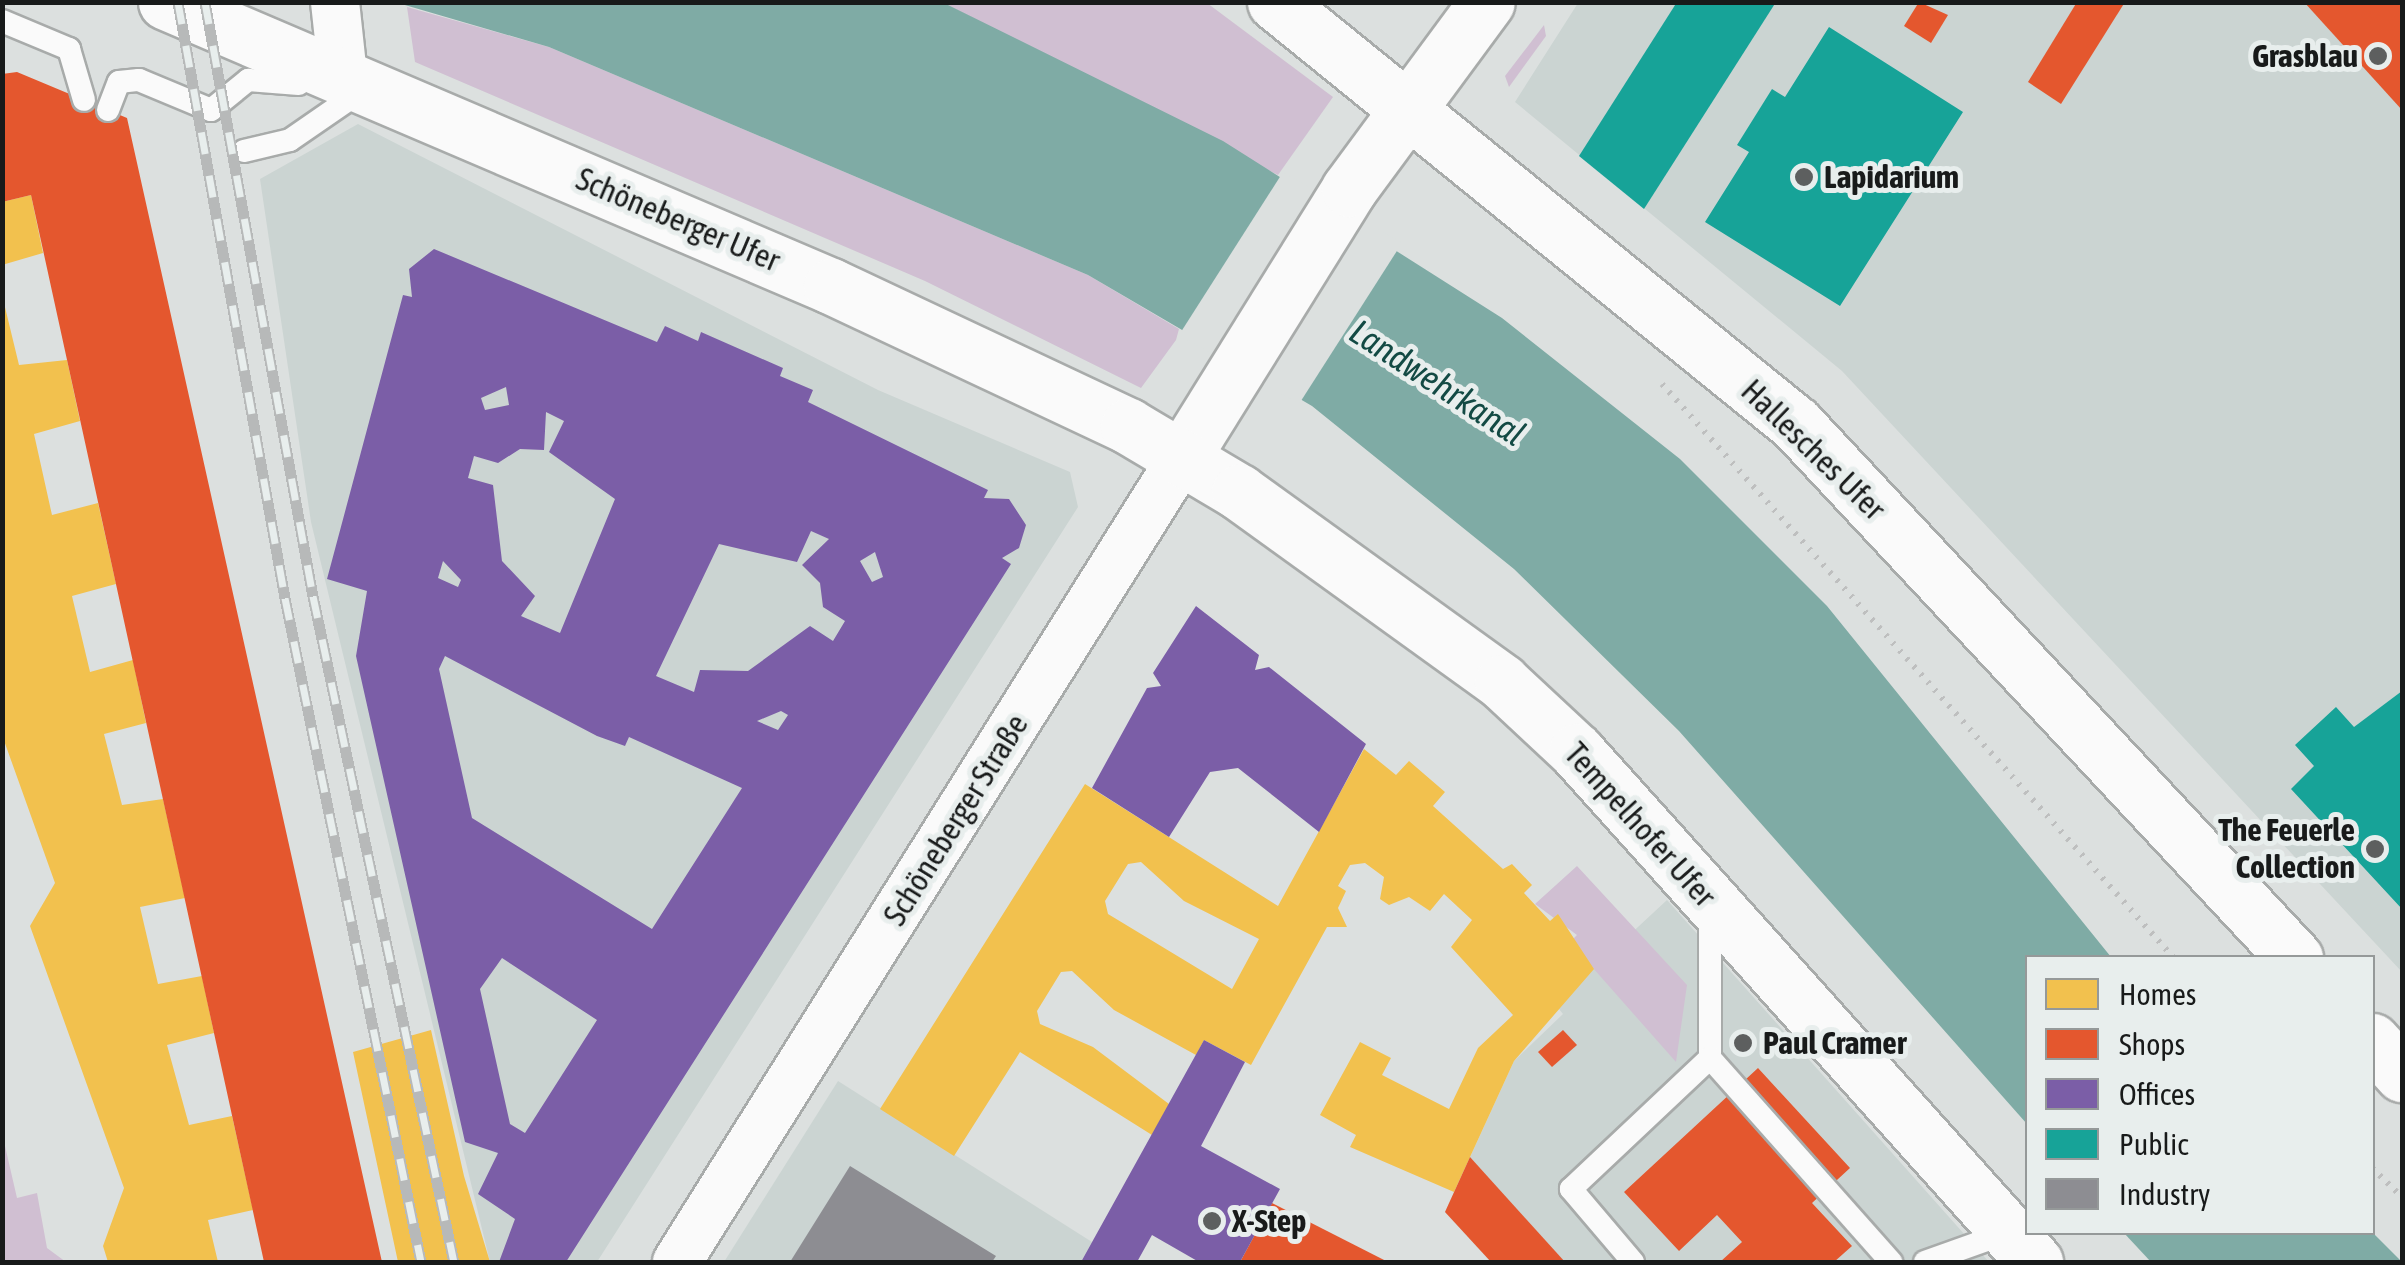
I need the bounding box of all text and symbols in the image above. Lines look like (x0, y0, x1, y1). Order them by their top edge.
place label: Grasblau (2252, 37, 2358, 75)
marker: Grasblau (2367, 45, 2389, 67)
place label: Lapidarium (1824, 158, 1959, 196)
street label: Schöneberger Ufer (571, 160, 785, 280)
marker: Lapidarium (1793, 166, 1815, 188)
water label: Landwehrkanal (1342, 310, 1534, 454)
street label: Hallesches Ufer (1733, 372, 1893, 528)
street label: Schöneberger Straße (876, 707, 1036, 933)
street label: Tempelhofer Ufer (1556, 735, 1724, 915)
place label: The Feuerle Collection (2218, 812, 2355, 887)
marker: The Feuerle Collection (2364, 838, 2386, 860)
legend (2025, 955, 2375, 1235)
text: Homes (2119, 977, 2196, 1011)
place label: Paul Cramer (1763, 1024, 1906, 1062)
text: Shops (2119, 1027, 2185, 1061)
marker: Paul Cramer (1732, 1032, 1754, 1054)
text: Offices (2119, 1077, 2195, 1111)
text: Public (2119, 1127, 2188, 1161)
text: Industry (2119, 1177, 2210, 1211)
place label: X-Step (1232, 1202, 1306, 1240)
marker: X-Step (1201, 1210, 1223, 1232)

